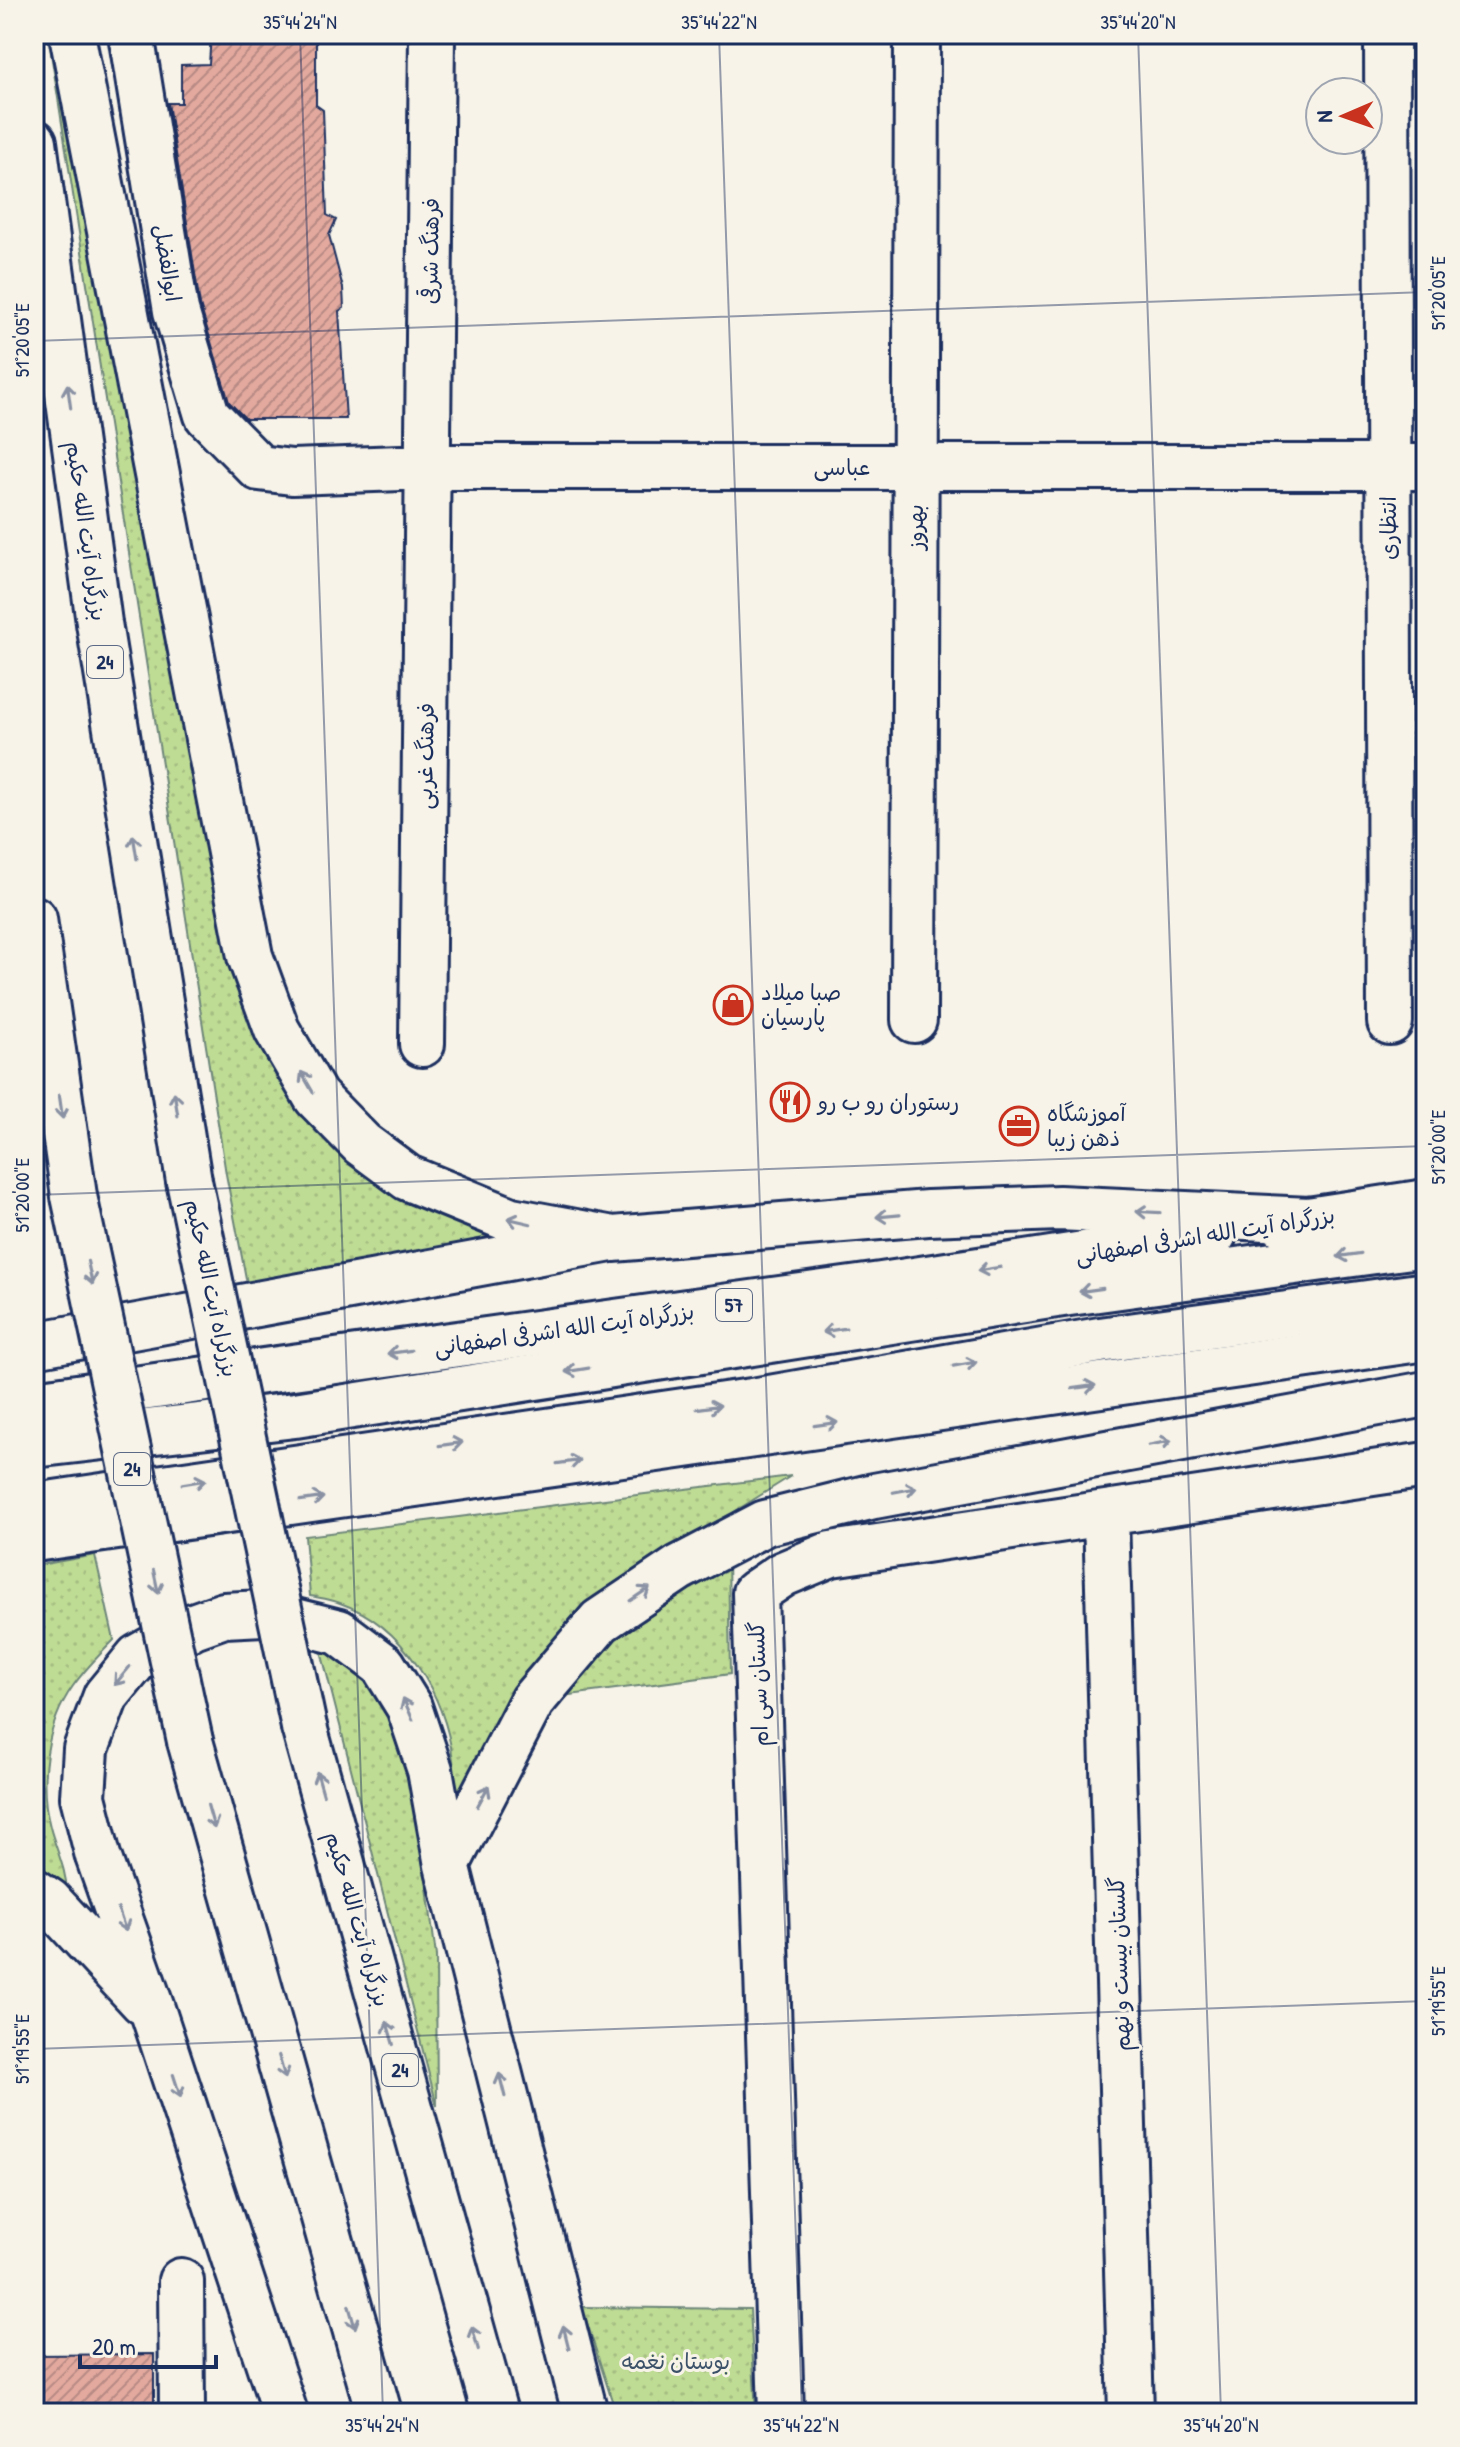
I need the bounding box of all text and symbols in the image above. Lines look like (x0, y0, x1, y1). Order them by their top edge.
text: 35°44'24"N (263, 8, 337, 35)
text: 35°44'22"N (681, 8, 757, 35)
text: 35°44'20"N (1100, 8, 1176, 35)
north arrow (1304, 76, 1384, 156)
text: N (1309, 110, 1339, 123)
street label: فرهنگ شرقی (414, 197, 446, 305)
street label: ابوالفضل (147, 222, 189, 304)
text: 51°20'05"E (1424, 256, 1451, 330)
text: 51°20'05"E (8, 303, 35, 377)
one-way arrow (61, 383, 76, 410)
street label: بزرگراه آیت الله حکیم (58, 439, 114, 623)
street label: عباسی (814, 452, 870, 482)
street label: انتظاری (1373, 496, 1403, 560)
street label: بهروز (900, 504, 930, 552)
road number: 24 (87, 646, 123, 678)
street label: فرهنگ غربی (409, 702, 441, 810)
one-way arrow (127, 835, 142, 860)
place label: صبا میلاد پارسیان (761, 977, 841, 1032)
shop icon: صبا میلاد پارسیان (712, 984, 754, 1026)
one-way arrow (299, 1071, 315, 1094)
restaurant icon: رستوران رو ب رو (769, 1081, 811, 1123)
place label: رستوران رو ب رو (816, 1087, 959, 1117)
one-way arrow (168, 1091, 183, 1117)
one-way arrow (54, 1093, 69, 1119)
place label: آموزشگاه ذهن زیبا (1047, 1098, 1127, 1153)
office icon: آموزشگاه ذهن زیبا (998, 1105, 1040, 1147)
text: 51°20'00"E (1424, 1109, 1451, 1184)
text: 51°20'00"E (8, 1157, 35, 1232)
street label: بزرگراه آیت الله حکیم (177, 1196, 245, 1380)
street label: بزرگراه آیت الله اشرفی اصفهانی (1073, 1200, 1337, 1270)
one-way arrow (1135, 1204, 1162, 1219)
one-way arrow (875, 1209, 902, 1224)
one-way arrow (507, 1213, 532, 1228)
one-way arrow (1337, 1248, 1362, 1263)
one-way arrow (83, 1259, 98, 1285)
one-way arrow (977, 1262, 1002, 1277)
one-way arrow (1079, 1283, 1104, 1298)
road number: 57 (716, 1289, 752, 1321)
street label: بزرگراه آیت الله اشرفی اصفهانی (432, 1296, 696, 1362)
one-way arrow (822, 1323, 847, 1338)
one-way arrow (387, 1345, 412, 1360)
one-way arrow (952, 1355, 977, 1370)
one-way arrow (565, 1364, 591, 1379)
one-way arrow (1071, 1379, 1096, 1394)
one-way arrow (696, 1399, 721, 1414)
one-way arrow (813, 1416, 839, 1431)
one-way arrow (1147, 1435, 1173, 1450)
one-way arrow (438, 1436, 464, 1451)
road number: 24 (114, 1453, 150, 1485)
one-way arrow (556, 1454, 581, 1469)
one-way arrow (181, 1474, 206, 1489)
one-way arrow (891, 1482, 917, 1497)
one-way arrow (299, 1491, 324, 1506)
one-way arrow (149, 1568, 164, 1594)
one-way arrow (628, 1586, 650, 1603)
street label: گلستان سی ام (741, 1621, 777, 1747)
one-way arrow (113, 1665, 131, 1686)
one-way arrow (400, 1697, 415, 1721)
one-way arrow (312, 1770, 327, 1796)
one-way arrow (475, 1785, 491, 1809)
one-way arrow (205, 1803, 220, 1829)
street label: بزرگراه آیت الله حکیم (317, 1828, 397, 2011)
street label: گلستان بیست و نهم (1101, 1876, 1139, 2052)
one-way arrow (115, 1908, 130, 1933)
text: 51°19'55"E (1424, 1966, 1451, 2036)
text: 51°19'55"E (8, 2014, 35, 2084)
one-way arrow (382, 2021, 397, 2047)
one-way arrow (275, 2053, 290, 2079)
road number: 24 (382, 2054, 418, 2086)
one-way arrow (494, 2073, 509, 2099)
one-way arrow (171, 2074, 186, 2099)
one-way arrow (345, 2304, 360, 2330)
scale bar (80, 2319, 216, 2369)
one-way arrow (466, 2325, 481, 2351)
one-way arrow (557, 2325, 572, 2351)
text: 20 m (92, 2330, 136, 2362)
park label: بوستان نغمه (622, 2346, 730, 2376)
text: 35°44'24"N (345, 2411, 419, 2438)
text: 35°44'22"N (763, 2411, 839, 2438)
text: 35°44'20"N (1183, 2411, 1259, 2438)

